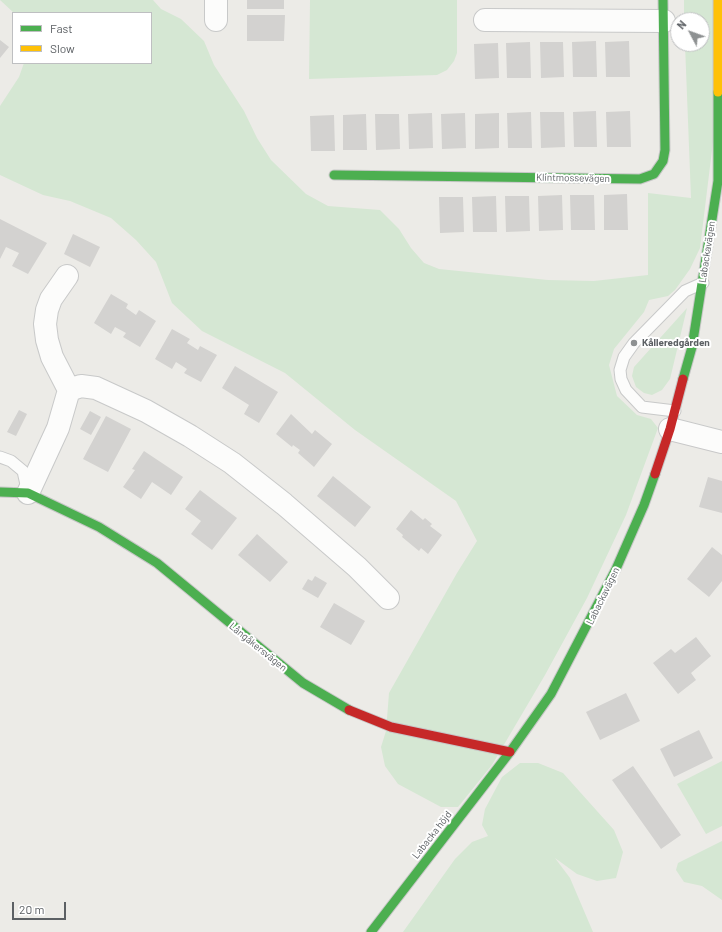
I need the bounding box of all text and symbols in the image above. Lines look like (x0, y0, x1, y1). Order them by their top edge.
legend (12, 12, 152, 64)
north arrow (670, 12, 710, 52)
text: N (674, 17, 689, 31)
text: Fast (50, 21, 73, 35)
text: Slow (50, 41, 75, 55)
street label: Klintmossevägen (536, 171, 610, 185)
street label: Labackavägen (696, 220, 718, 284)
place label: Kålleredgården (642, 337, 710, 349)
marker: Kålleredgården (629, 338, 639, 348)
street label: Labackavägen (584, 565, 622, 627)
street label: Långåkersvägen (227, 620, 289, 674)
street label: Labacka höjd (410, 809, 454, 861)
scale bar (14, 894, 68, 920)
text: 20 m (19, 902, 45, 916)

